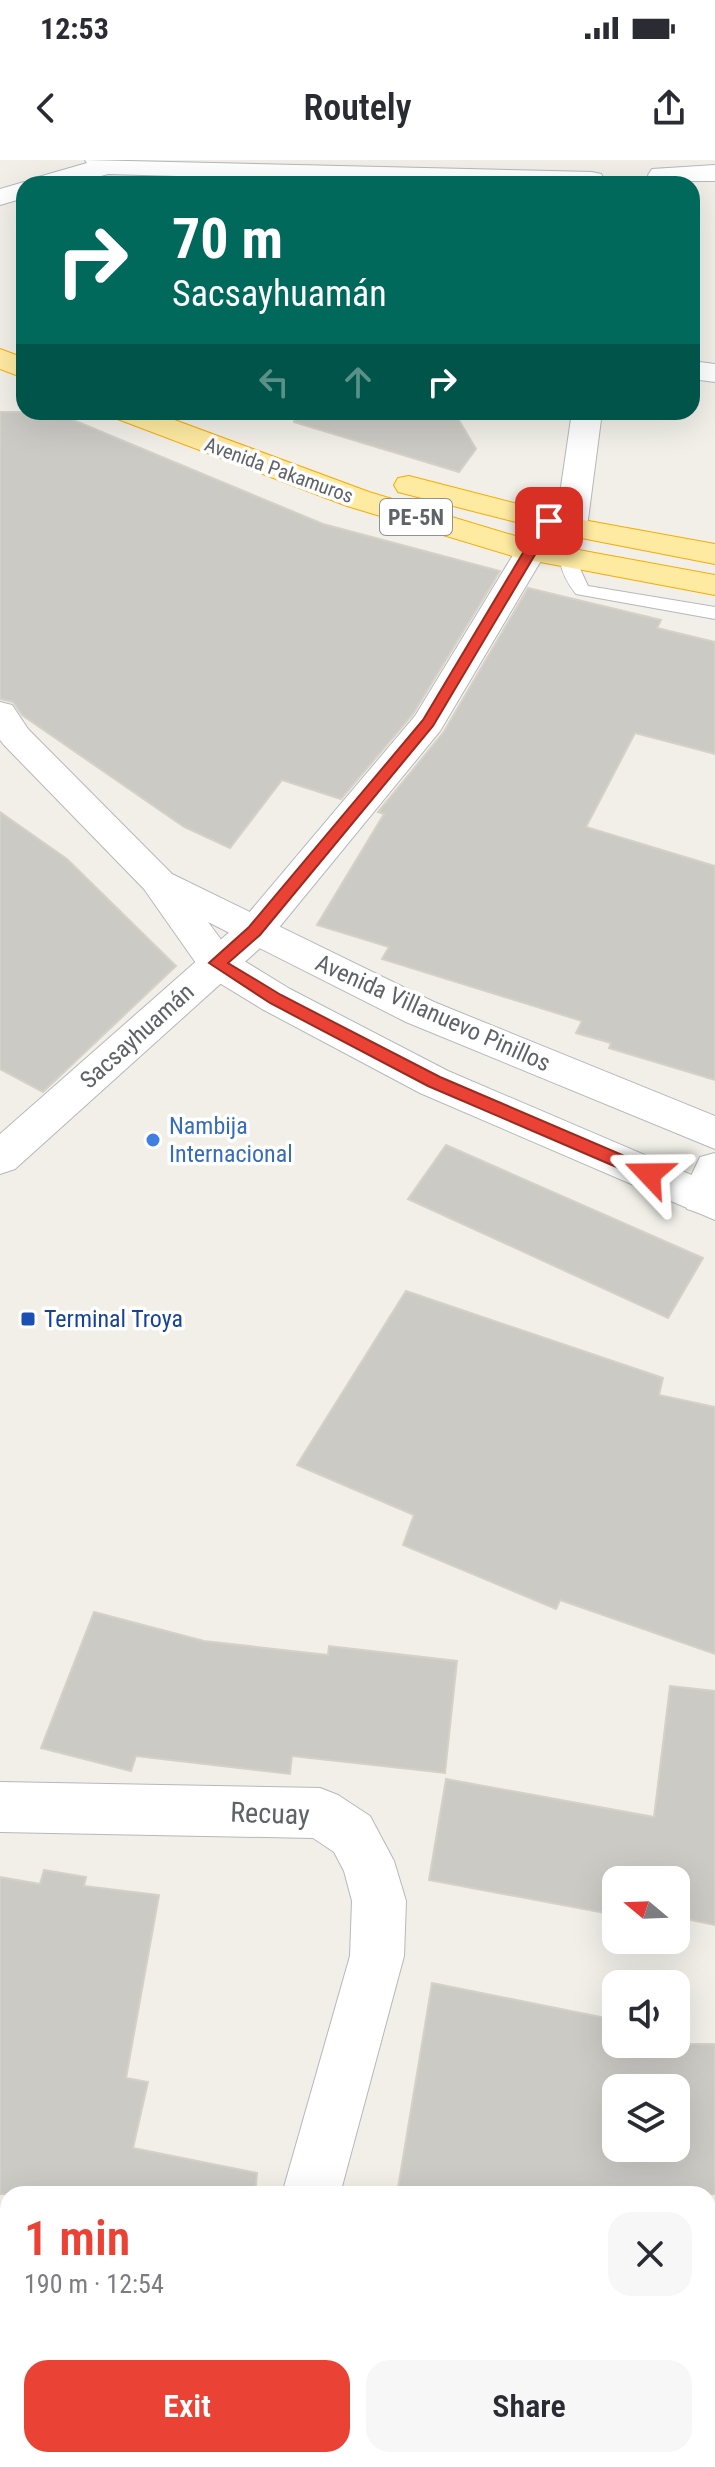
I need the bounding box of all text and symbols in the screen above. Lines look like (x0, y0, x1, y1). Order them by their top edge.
text: 12:53 (40, 11, 109, 46)
icon: back (24, 86, 68, 130)
icon: share (647, 86, 691, 130)
text: Routely (303, 87, 412, 129)
text: 70 m (172, 206, 283, 272)
icon: right (40, 208, 144, 312)
text: Sacsayhuamán (172, 273, 387, 315)
icon: left (252, 360, 296, 404)
icon: ahead (336, 360, 380, 404)
icon: right (420, 360, 464, 404)
street label: Avenida Pakamuros (202, 432, 356, 508)
pin (515, 487, 583, 555)
road number: PE-5N (380, 499, 452, 535)
icon: arrive (527, 499, 571, 543)
street label: Avenida Villanuevo Pinillos (311, 949, 555, 1077)
street label: Sacsayhuamán (74, 978, 200, 1094)
place label: Nambija Internacional (169, 1112, 293, 1168)
marker: Nambija Internacional (144, 1131, 162, 1149)
position arrow (607, 1132, 691, 1216)
place label: Terminal Troya (44, 1305, 183, 1333)
marker: Terminal Troya (19, 1310, 37, 1328)
street label: Recuay (230, 1796, 311, 1831)
north arrow (602, 1866, 690, 1954)
map controls (602, 1866, 690, 2162)
button: sound (602, 1970, 690, 2058)
button: layers (602, 2074, 690, 2162)
text: 1 min (24, 2210, 130, 2267)
button: close (608, 2212, 692, 2296)
text: 190 m · 12:54 (24, 2269, 164, 2299)
button: Exit (24, 2360, 350, 2452)
button: Share (366, 2360, 692, 2452)

